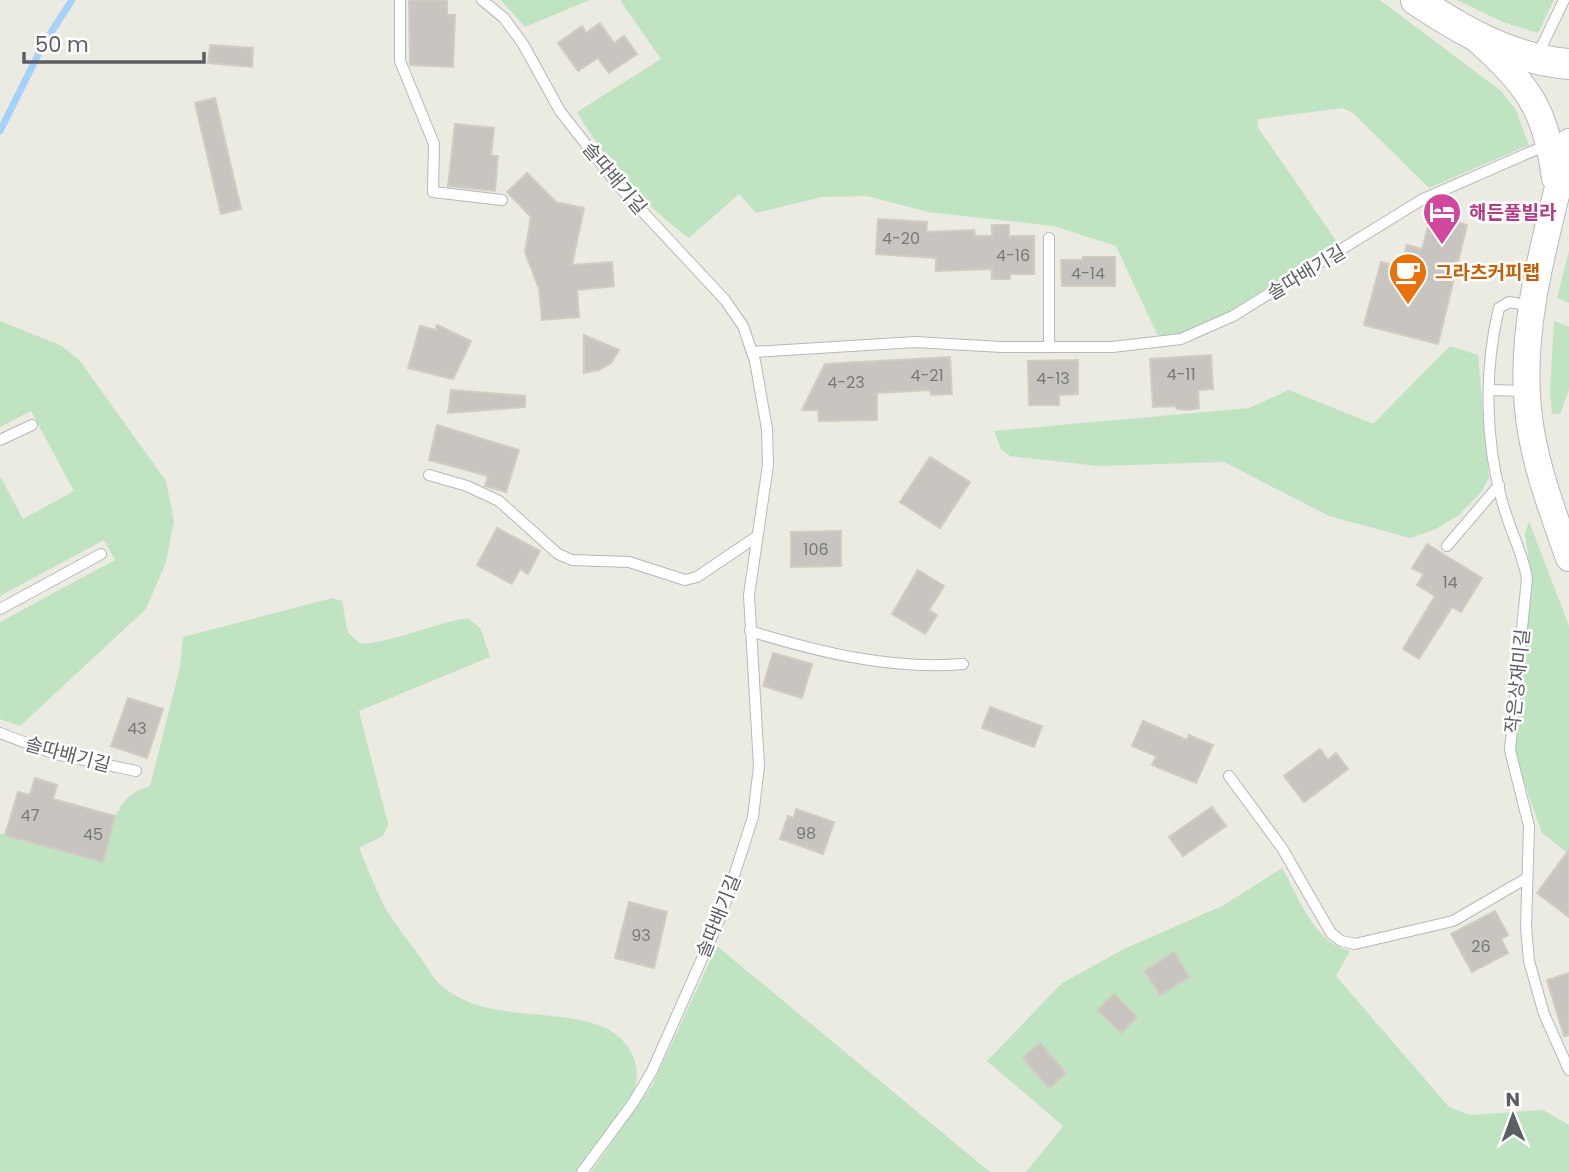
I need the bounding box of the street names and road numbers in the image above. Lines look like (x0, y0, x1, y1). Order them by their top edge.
street label: 솔따배기길 (576, 136, 653, 220)
street label: 솔따배기길 (1262, 238, 1351, 307)
street label: 작은상재미길 (1499, 627, 1536, 735)
street label: 솔따배기길 (22, 730, 114, 779)
street label: 솔따배기길 (690, 871, 747, 962)

